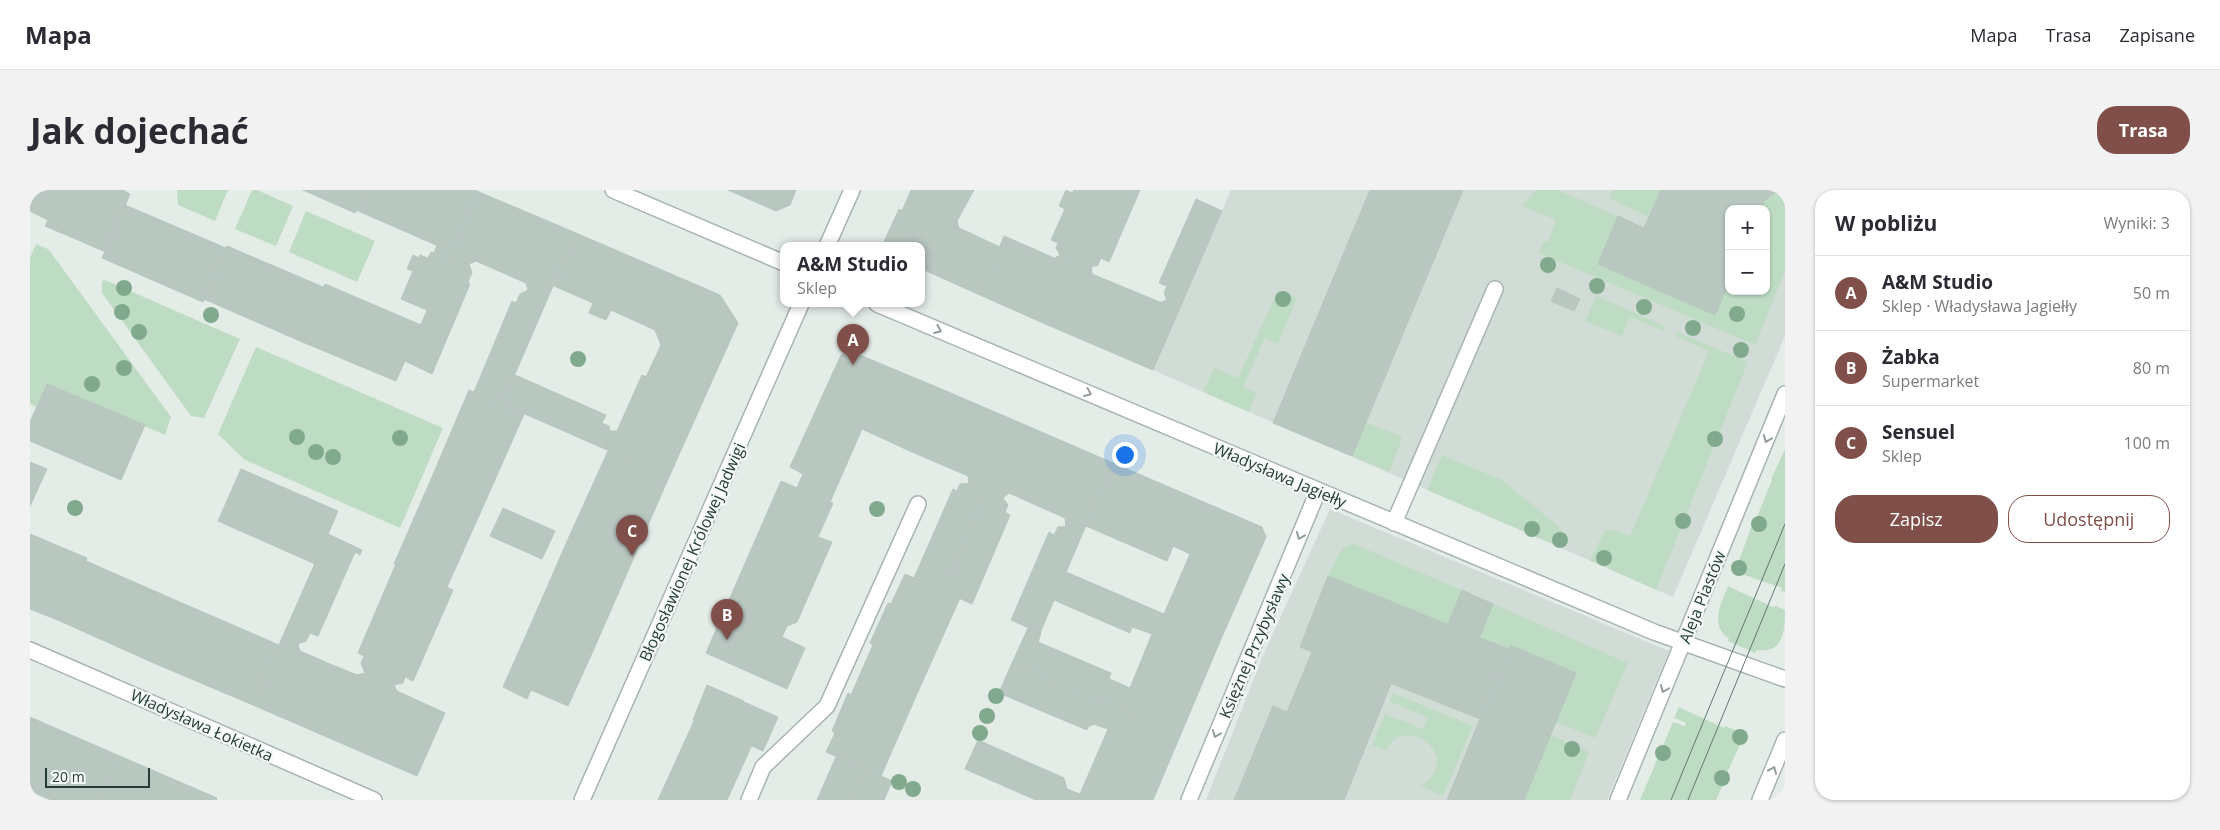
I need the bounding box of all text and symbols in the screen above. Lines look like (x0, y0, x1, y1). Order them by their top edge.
text: Mapa (25, 18, 92, 51)
text: Mapa (1970, 23, 2018, 47)
text: Trasa (2046, 23, 2091, 47)
text: Zapisane (2119, 23, 2195, 47)
button: Trasa (2097, 106, 2190, 154)
text: Jak dojechać (30, 107, 249, 154)
map controls (1725, 205, 1770, 295)
button: + (1725, 205, 1770, 250)
text: W pobliżu (1835, 209, 1937, 237)
text: Wyniki: 3 (2103, 212, 2170, 234)
popup (780, 242, 925, 307)
button: − (1725, 250, 1770, 295)
text: A&M Studio (797, 251, 908, 277)
text: A&M Studio (1882, 269, 1993, 295)
text: Sklep (797, 277, 837, 299)
text: A (1845, 282, 1857, 304)
text: 50 m (2133, 282, 2170, 304)
text: Sklep · Władysława Jagiełły (1882, 295, 2077, 317)
one-way arrow (933, 323, 942, 334)
pin: A (837, 324, 869, 365)
text: Żabka (1882, 344, 1940, 370)
text: B (1846, 357, 1856, 379)
text: 80 m (2133, 357, 2170, 379)
text: Supermarket (1882, 370, 1979, 392)
one-way arrow (1083, 386, 1092, 397)
text: Sensuel (1882, 419, 1955, 445)
text: C (1846, 432, 1856, 454)
text: 100 m (2124, 432, 2170, 454)
one-way arrow (1762, 434, 1773, 443)
street label: Władysława Jagiełły (1210, 437, 1351, 513)
street label: Błogosławionej Królowej Jadwigi (635, 440, 749, 664)
your location (1112, 442, 1138, 468)
text: Sklep (1882, 445, 1922, 467)
button: Zapisz (1835, 495, 1998, 543)
button: Udostępnij (2008, 495, 2170, 543)
pin: C (616, 515, 648, 556)
one-way arrow (1295, 531, 1306, 540)
street label: Aleja Piastów (1673, 547, 1731, 647)
street label: Księżnej Przybysławy (1214, 569, 1295, 722)
pin: B (711, 599, 743, 640)
street label: Władysława Łokietka (127, 684, 277, 766)
one-way arrow (1660, 684, 1670, 693)
one-way arrow (1212, 730, 1222, 738)
scale bar (45, 765, 150, 788)
one-way arrow (1766, 766, 1777, 775)
text: 20 m (52, 767, 85, 786)

